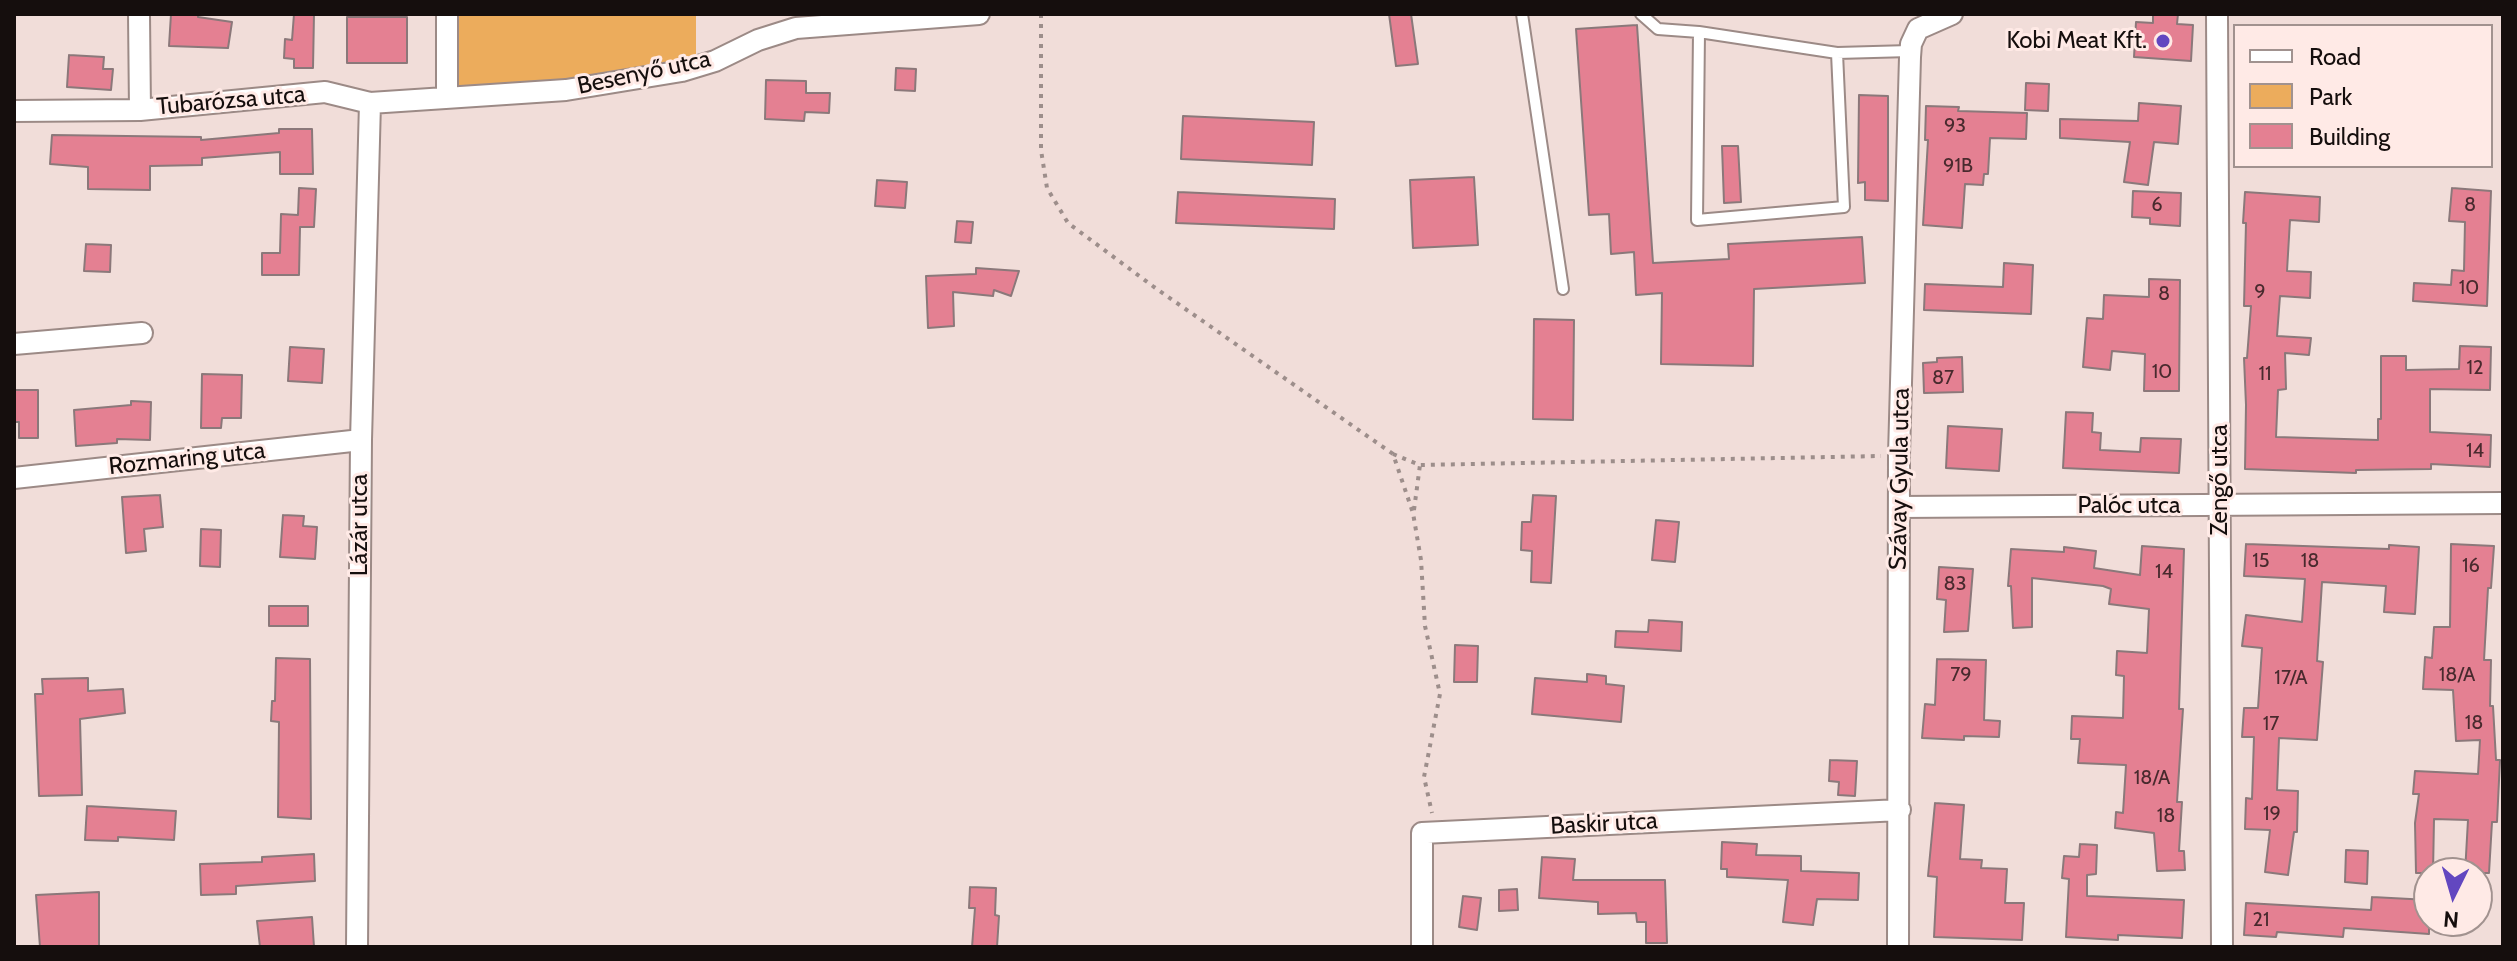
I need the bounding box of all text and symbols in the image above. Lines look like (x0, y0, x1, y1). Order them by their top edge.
legend (2233, 24, 2493, 168)
place label: Kobi Meat Kft. (2007, 27, 2147, 55)
marker: Kobi Meat Kft. (2154, 32, 2172, 50)
text: Road (2309, 42, 2361, 71)
street label: Besenyő utca (575, 45, 713, 101)
street label: Tubarózsa utca (155, 80, 307, 122)
text: Park (2309, 82, 2352, 111)
house number: 93 (1944, 114, 1966, 138)
text: Building (2309, 122, 2390, 151)
house number: 91B (1943, 154, 1973, 178)
house number: 6 (2151, 193, 2163, 217)
house number: 8 (2464, 193, 2476, 217)
house number: 10 (2459, 276, 2479, 300)
house number: 9 (2254, 280, 2266, 304)
house number: 8 (2158, 282, 2170, 306)
house number: 12 (2467, 356, 2483, 380)
house number: 10 (2152, 360, 2172, 384)
house number: 11 (2258, 362, 2272, 386)
house number: 87 (1932, 366, 1954, 390)
street label: Szávay Gyula utca (1884, 388, 1916, 570)
street label: Zengő utca (2206, 424, 2234, 536)
street label: Rozmaring utca (107, 436, 267, 482)
house number: 14 (2466, 439, 2484, 463)
street label: Lázár utca (346, 474, 374, 576)
street label: Palóc utca (2078, 492, 2180, 520)
house number: 15 (2252, 549, 2270, 573)
house number: 18 (2301, 549, 2319, 573)
house number: 16 (2462, 554, 2480, 578)
house number: 14 (2155, 560, 2173, 584)
house number: 83 (1944, 572, 1966, 596)
house number: 79 (1950, 663, 1972, 687)
house number: 18/A (2439, 663, 2475, 687)
house number: 17/A (2274, 666, 2308, 690)
house number: 18 (2465, 711, 2483, 735)
house number: 17 (2263, 712, 2279, 736)
house number: 18/A (2134, 766, 2170, 790)
house number: 19 (2263, 802, 2281, 826)
house number: 18 (2157, 804, 2175, 828)
street label: Baskir utca (1550, 807, 1658, 841)
north arrow (2413, 857, 2493, 937)
text: N (2442, 905, 2460, 934)
house number: 21 (2253, 908, 2269, 932)

